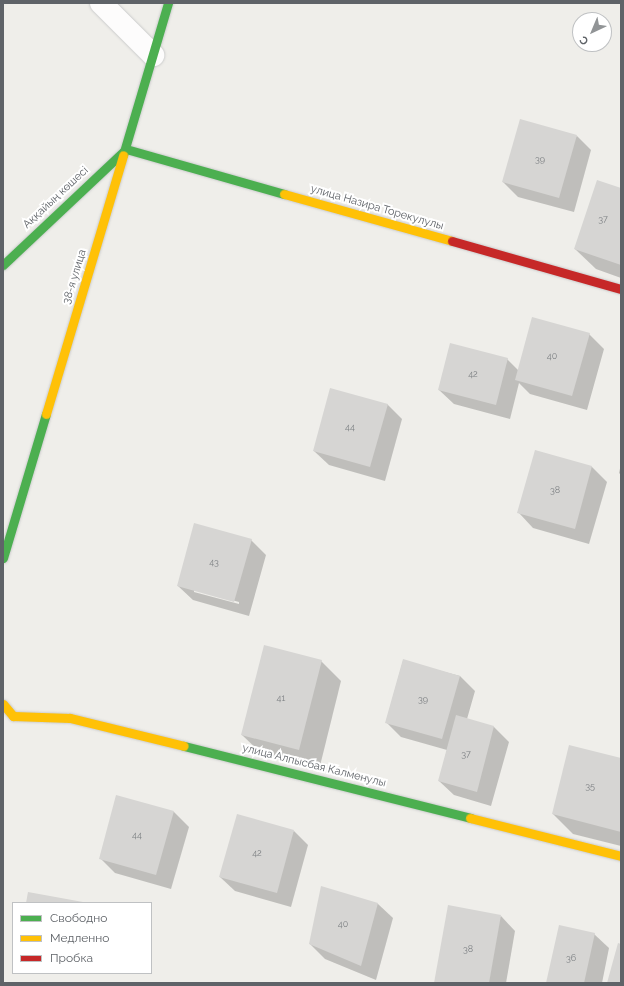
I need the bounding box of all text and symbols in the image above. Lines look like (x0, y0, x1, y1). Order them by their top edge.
north arrow (572, 12, 612, 52)
text: С (577, 33, 591, 48)
house number: 39 (535, 154, 545, 164)
street label: Аққайың көшесі (21, 164, 91, 232)
street label: улица Назира Торекулулы (309, 183, 445, 233)
house number: 37 (598, 214, 608, 224)
street label: 38-я улица (60, 248, 90, 306)
house number: 40 (547, 351, 557, 361)
house number: 42 (468, 369, 478, 379)
house number: 44 (345, 422, 355, 432)
house number: 38 (550, 485, 560, 495)
house number: 43 (209, 557, 219, 567)
house number: 41 (277, 693, 285, 703)
house number: 39 (418, 694, 428, 704)
street label: улица Алпысбая Калменулы (241, 742, 387, 790)
house number: 37 (461, 749, 471, 759)
house number: 35 (585, 781, 595, 791)
house number: 44 (132, 830, 142, 840)
house number: 42 (252, 848, 262, 858)
legend (12, 902, 152, 974)
text: Свободно (50, 911, 107, 925)
house number: 40 (338, 919, 348, 929)
text: Медленно (50, 931, 109, 945)
house number: 38 (463, 944, 473, 954)
text: Пробка (50, 951, 93, 965)
house number: 36 (566, 953, 576, 963)

